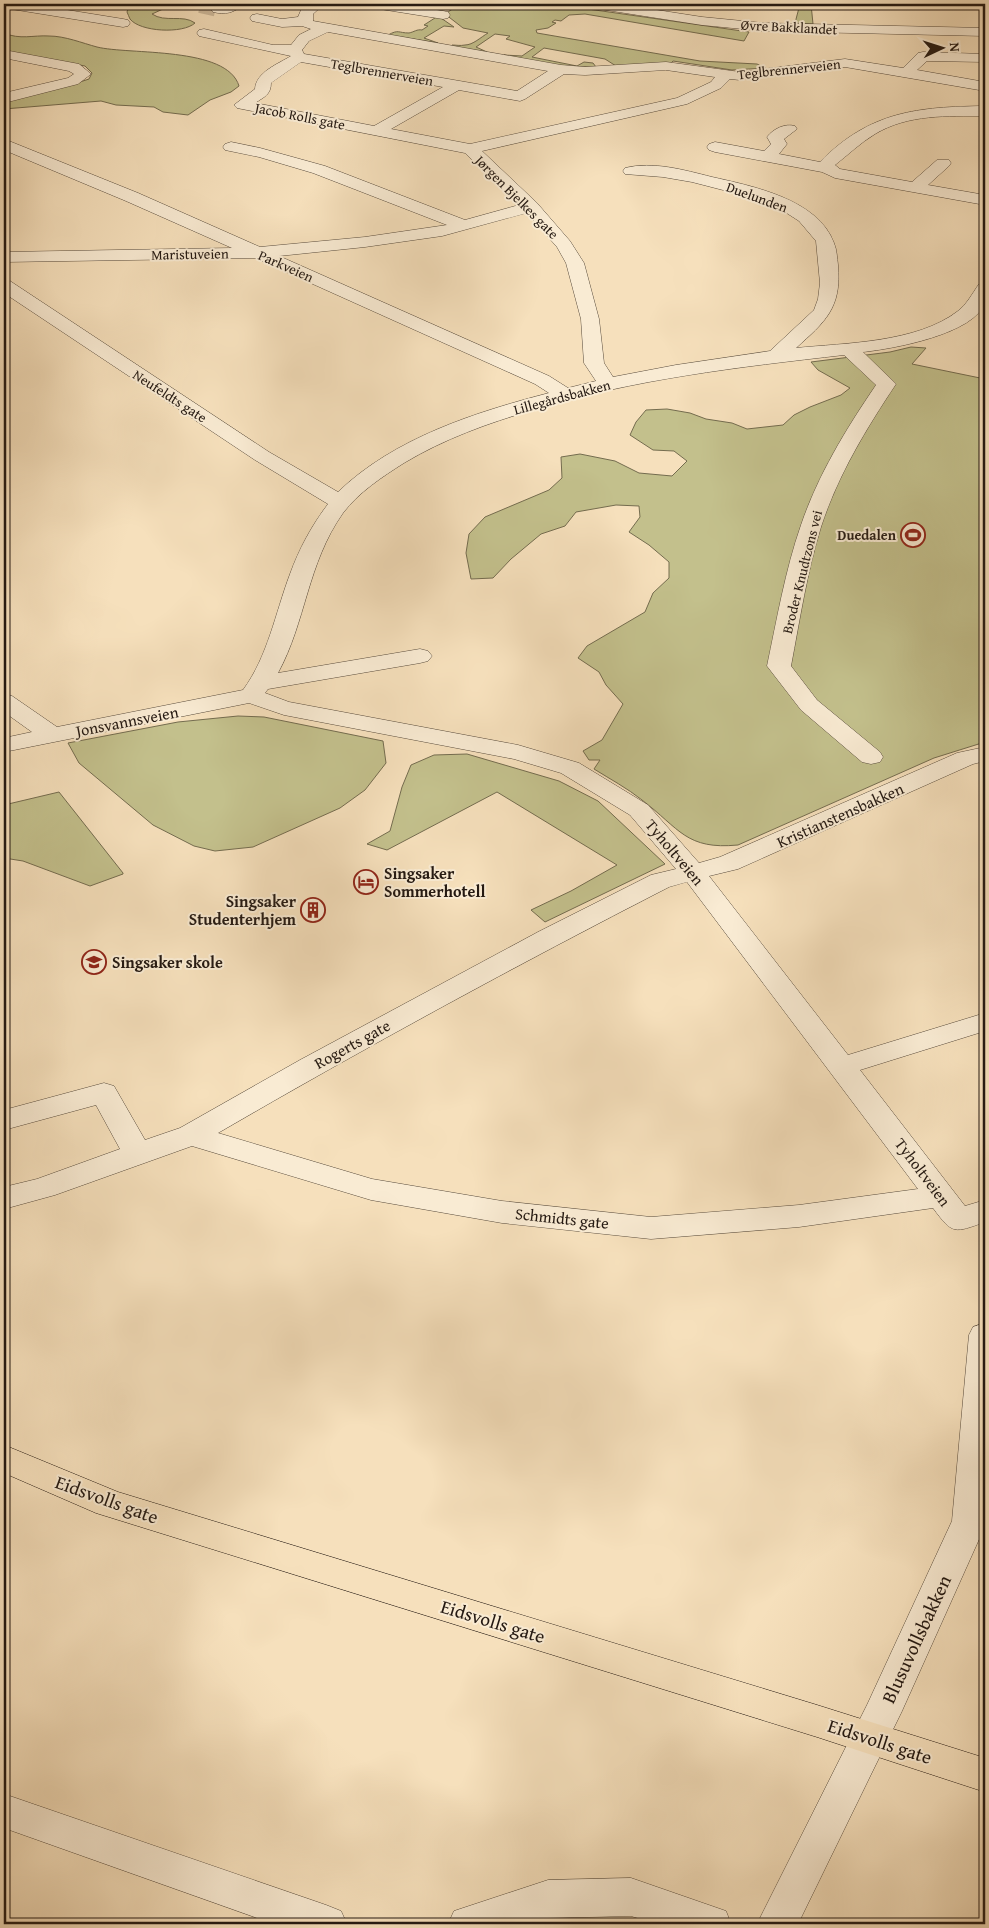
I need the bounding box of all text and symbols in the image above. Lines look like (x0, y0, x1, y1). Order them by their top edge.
street label: Øvre Bakklandet (740, 14, 838, 40)
north arrow (916, 22, 966, 72)
text: N (945, 42, 965, 53)
street label: Teglbrennerveien (329, 53, 435, 91)
street label: Teglbrennerveien (736, 54, 842, 84)
street label: Jacob Rolls gate (251, 97, 347, 135)
street label: Jørgen Bjelkes gate (469, 149, 564, 244)
street label: Duelunden (724, 177, 791, 217)
street label: Maristuveien (151, 243, 229, 265)
street label: Parkveien (255, 245, 317, 287)
street label: Neufeldts gate (129, 365, 211, 428)
street label: Lillegårdsbakken (511, 374, 613, 420)
street label: Broder Knudtzons vei (777, 508, 827, 636)
sports icon: Duedalen (900, 522, 926, 548)
place label: Duedalen (837, 525, 897, 545)
street label: Jonsvannsveien (72, 699, 180, 743)
street label: Kristianstensbakken (773, 776, 907, 854)
street label: Tyholtveien (640, 814, 710, 890)
place label: Singsaker Sommerhotell (384, 861, 485, 903)
hotel icon: Singsaker Sommerhotell (353, 869, 379, 895)
place label: Singsaker Studenterhjem (189, 889, 297, 931)
building icon: Singsaker Studenterhjem (300, 897, 326, 923)
school or university icon: Singsaker skole (81, 949, 107, 975)
place label: Singsaker skole (112, 950, 223, 974)
street label: Rogerts gate (310, 1013, 394, 1075)
street label: Tyholtveien (889, 1133, 957, 1211)
street label: Schmidts gate (514, 1201, 610, 1235)
street label: Eidsvolls gate (52, 1467, 163, 1531)
street label: Blusuvollsbakken (874, 1570, 958, 1708)
street label: Eidsvolls gate (437, 1592, 549, 1650)
street label: Eidsvolls gate (824, 1711, 936, 1771)

